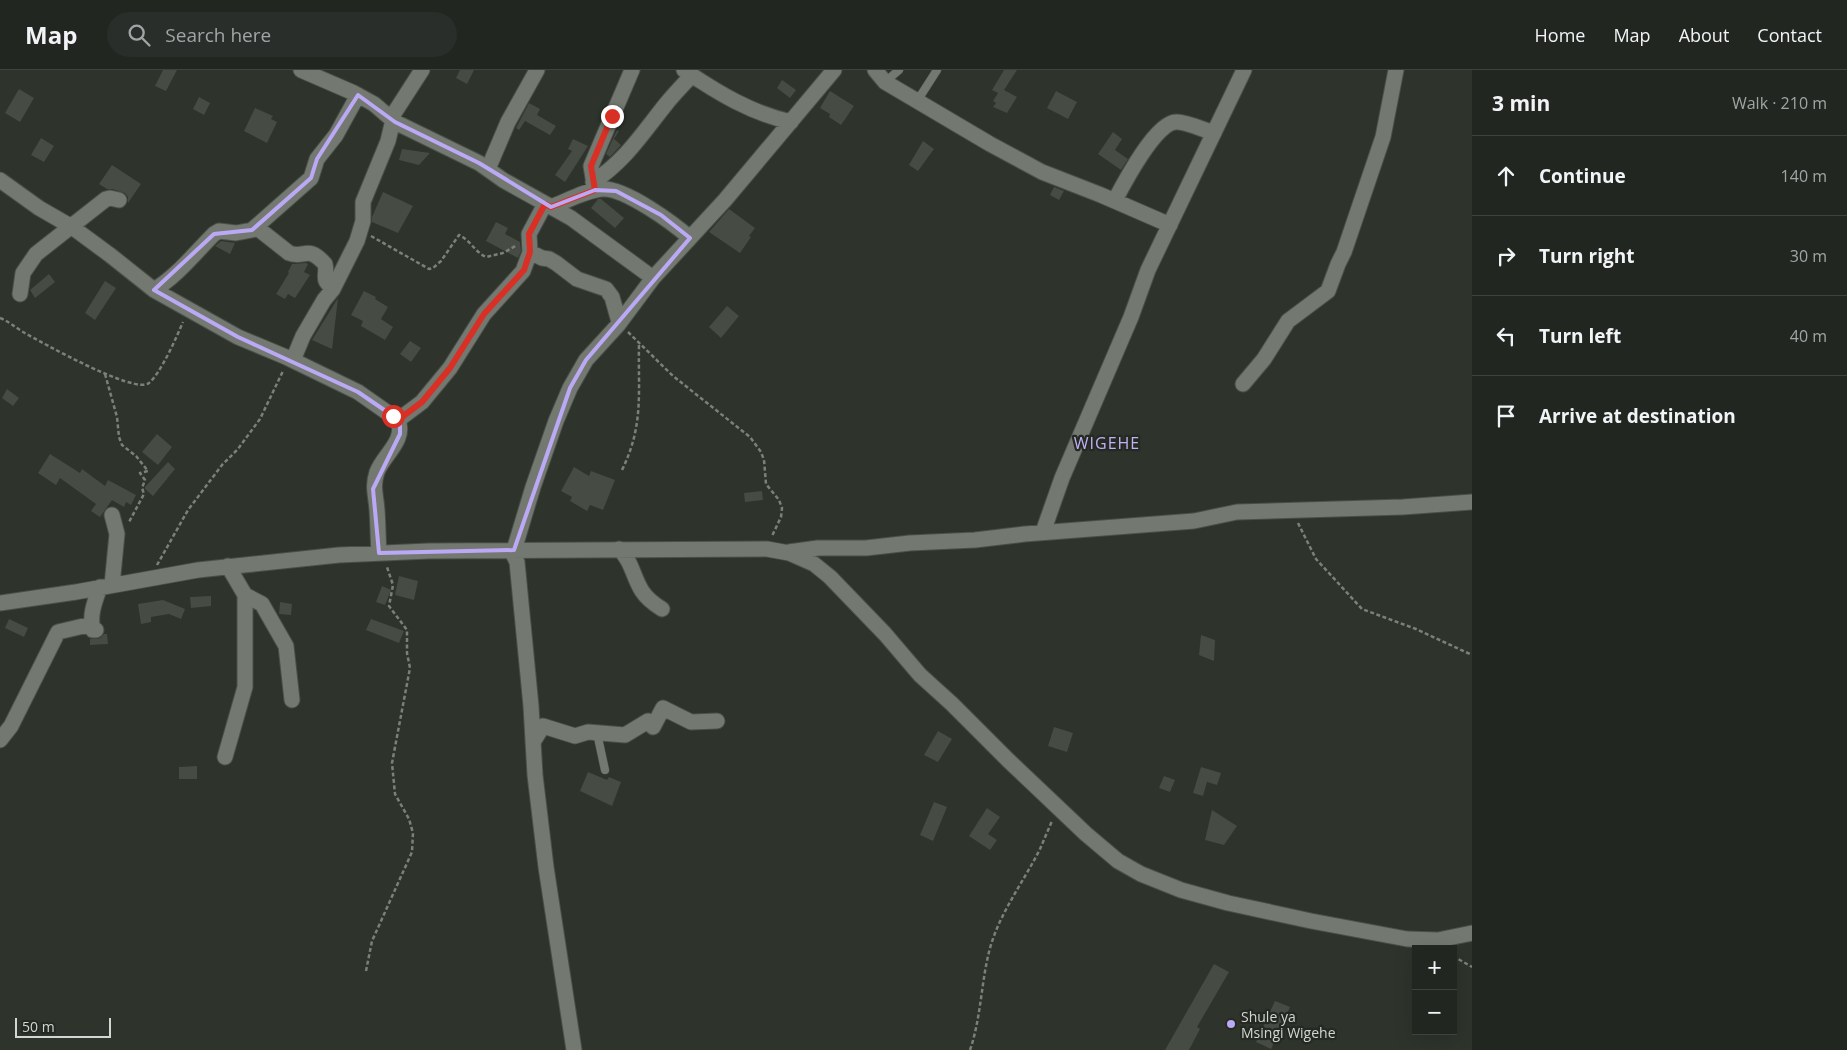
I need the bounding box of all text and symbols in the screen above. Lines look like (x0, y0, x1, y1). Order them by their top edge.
search box (107, 12, 457, 57)
text: Map (25, 18, 77, 51)
icon: search (125, 21, 153, 49)
text: Search here (165, 22, 271, 48)
text: Home (1535, 23, 1585, 47)
text: Map (1613, 23, 1651, 47)
text: About (1679, 23, 1729, 47)
text: Contact (1757, 23, 1822, 47)
text: 3 min (1492, 89, 1550, 117)
text: Walk · 210 m (1732, 92, 1827, 114)
route end (601, 105, 624, 128)
icon: ahead (1492, 162, 1520, 190)
text: Continue (1539, 163, 1626, 189)
text: 140 m (1781, 165, 1827, 187)
icon: right (1492, 242, 1520, 270)
text: Turn right (1539, 243, 1634, 269)
text: 30 m (1790, 245, 1827, 267)
icon: left (1492, 322, 1520, 350)
text: Turn left (1539, 323, 1621, 349)
text: 40 m (1790, 325, 1827, 347)
icon: arrive (1492, 402, 1520, 430)
text: Arrive at destination (1539, 403, 1736, 429)
route start (382, 405, 405, 428)
district label: WIGEHE (1074, 432, 1140, 454)
map controls (1412, 945, 1457, 1035)
button: + (1412, 945, 1457, 990)
button: − (1412, 990, 1457, 1035)
place label: Shule ya Msingi Wigehe (1241, 1007, 1336, 1042)
scale bar (15, 1015, 111, 1038)
text: 50 m (22, 1017, 55, 1036)
marker: Shule ya Msingi Wigehe (1225, 1018, 1237, 1030)

